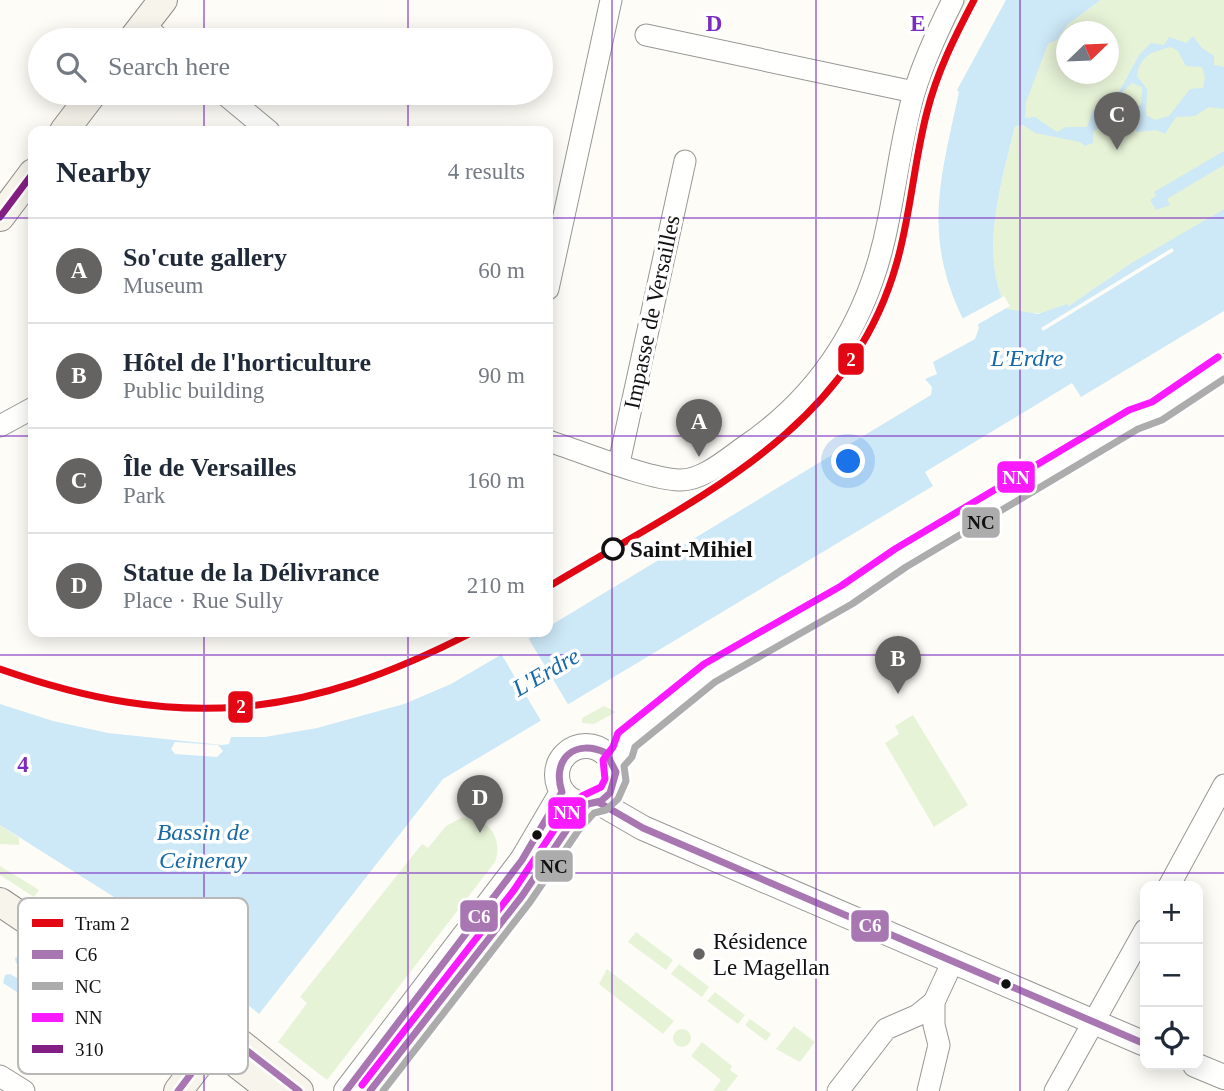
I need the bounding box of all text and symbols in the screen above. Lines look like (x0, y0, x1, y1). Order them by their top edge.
text: D (706, 11, 722, 36)
text: E (910, 11, 926, 36)
north arrow (1056, 21, 1119, 84)
search box (28, 28, 553, 105)
icon: search (52, 48, 90, 86)
text: Search here (108, 52, 230, 81)
pin: C (1094, 92, 1140, 150)
text: Nearby (56, 155, 151, 188)
text: 4 results (448, 159, 525, 184)
street label: Impasse de Versailles (619, 213, 685, 411)
text: So'cute gallery (123, 243, 287, 272)
text: A (71, 258, 87, 283)
text: 60 m (478, 258, 525, 283)
text: Museum (123, 273, 204, 298)
line badge: 2 (837, 342, 865, 376)
water label: L'Erdre (990, 345, 1064, 371)
text: Hôtel de l'horticulture (123, 348, 371, 377)
text: 2 (846, 349, 856, 370)
text: B (71, 363, 87, 388)
text: 90 m (478, 363, 525, 388)
text: Public building (123, 378, 264, 403)
pin: A (676, 399, 722, 457)
your location (831, 444, 865, 478)
text: Île de Versailles (123, 453, 296, 482)
line badge: NN (996, 460, 1036, 494)
text: NN (1002, 467, 1030, 488)
text: C (71, 468, 87, 493)
text: 160 m (467, 468, 525, 493)
text: Park (123, 483, 165, 508)
line badge: NC (961, 506, 1001, 539)
text: NC (967, 512, 995, 533)
place label: Saint-Mihiel (630, 537, 753, 562)
marker: Saint-Mihiel (602, 538, 624, 560)
text: Statue de la Délivrance (123, 558, 379, 587)
text: D (71, 573, 87, 598)
text: 210 m (467, 573, 525, 598)
text: Place · Rue Sully (123, 588, 283, 613)
pin: B (875, 636, 921, 694)
water label: L'Erdre (507, 642, 584, 702)
line badge: 2 (227, 690, 254, 724)
text: 2 (236, 696, 246, 717)
text: 4 (17, 752, 29, 777)
pin: D (457, 775, 503, 833)
line badge: NN (547, 796, 587, 830)
text: NN (553, 802, 581, 823)
water label: Bassin de Ceineray (157, 819, 250, 873)
unlabelled marker (530, 828, 544, 842)
line badge: NC (534, 849, 574, 883)
text: NC (540, 856, 568, 877)
map controls (1140, 881, 1203, 1070)
button: + (1140, 881, 1203, 944)
legend (18, 898, 248, 1074)
line badge: C6 (459, 899, 499, 933)
text: C6 (467, 906, 491, 927)
line badge: C6 (850, 909, 890, 943)
text: Tram 2 (75, 913, 130, 934)
text: C6 (858, 915, 882, 936)
place label: Résidence Le Magellan (713, 929, 830, 980)
text: C6 (75, 944, 97, 965)
button: − (1140, 944, 1203, 1007)
marker: Résidence Le Magellan (691, 946, 707, 962)
text: NC (75, 976, 101, 997)
unlabelled marker (999, 977, 1013, 991)
text: NN (75, 1007, 103, 1028)
button: locate (1140, 1007, 1203, 1070)
text: 310 (75, 1039, 104, 1060)

